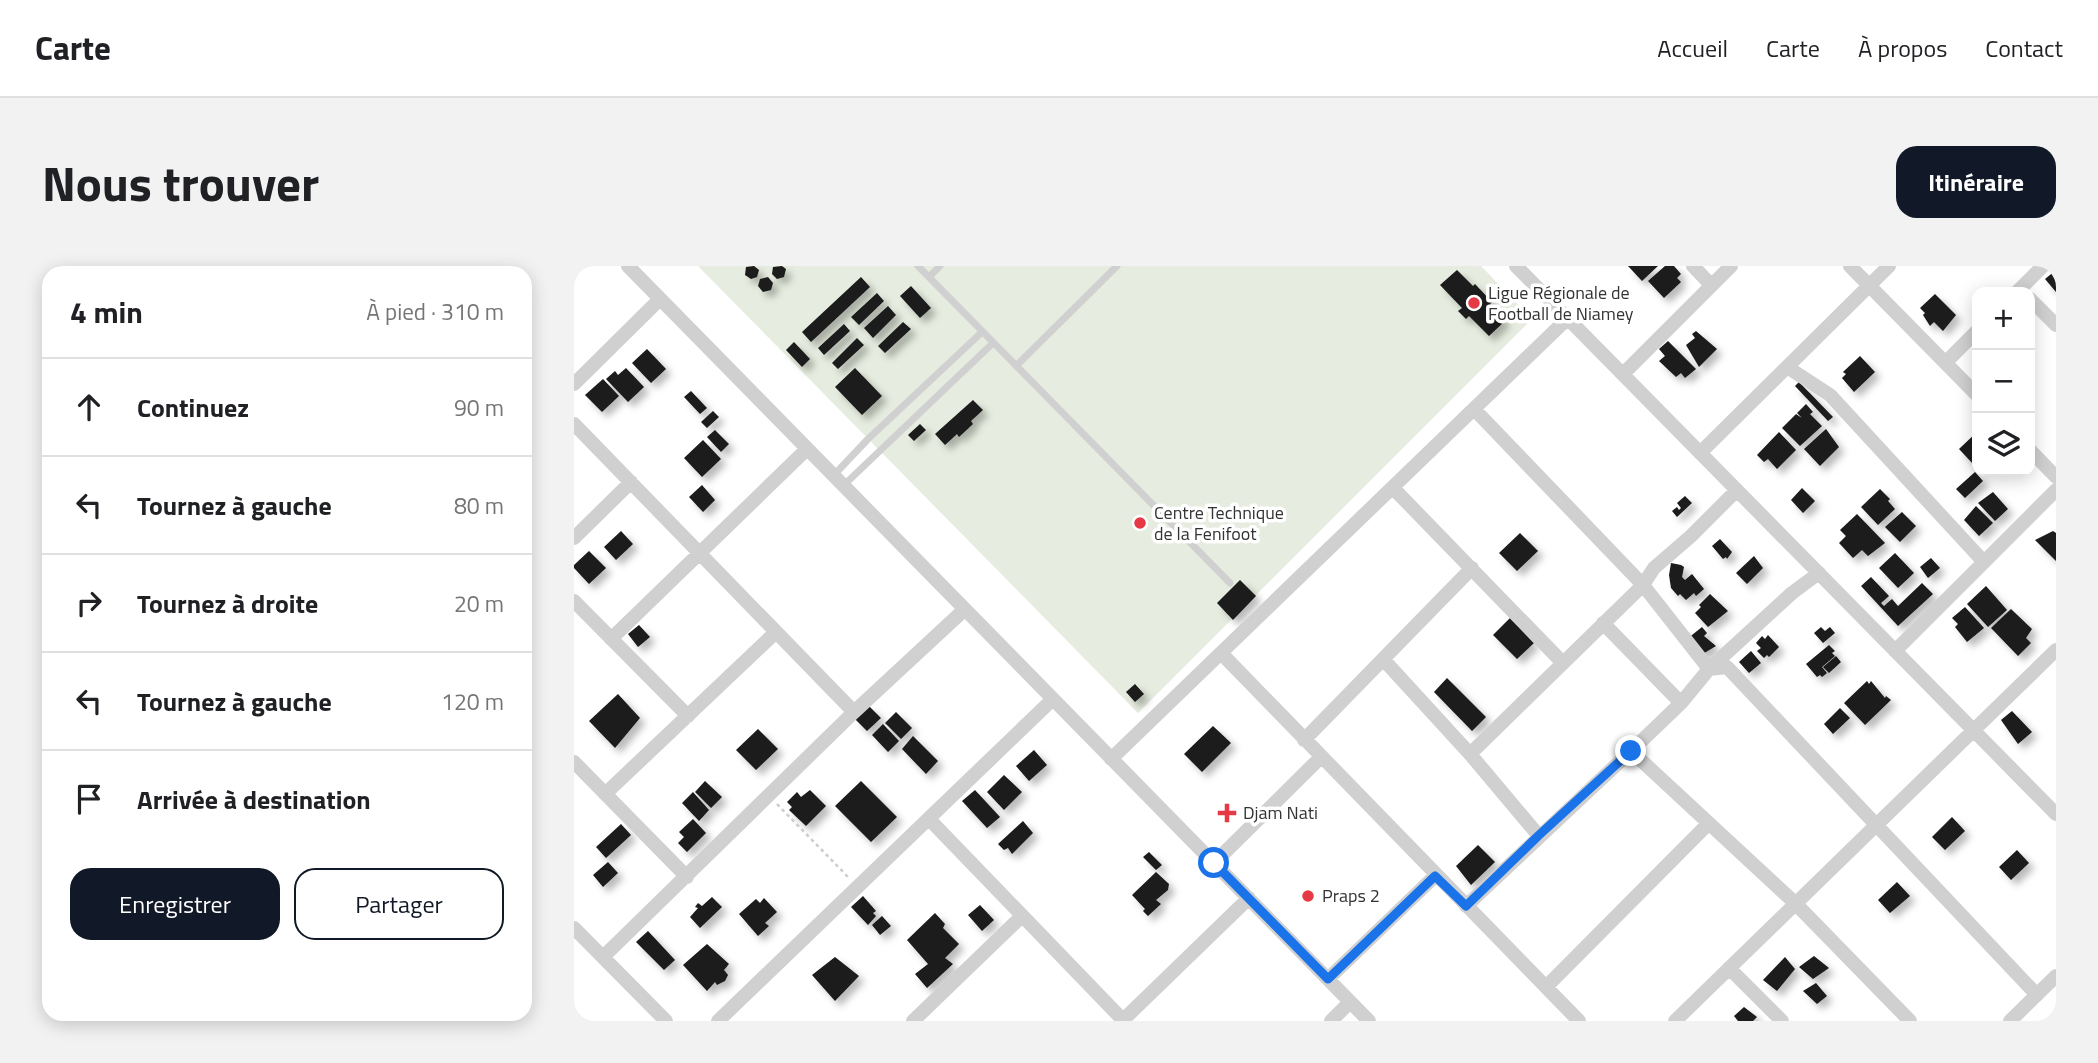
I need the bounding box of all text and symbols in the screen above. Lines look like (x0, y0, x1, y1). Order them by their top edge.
text: Carte (35, 23, 111, 73)
text: Accueil (1657, 30, 1728, 66)
text: Carte (1766, 30, 1820, 66)
text: À propos (1858, 30, 1947, 66)
text: Contact (1985, 30, 2063, 66)
text: Nous trouver (42, 145, 319, 220)
button: Itinéraire (1896, 146, 2056, 218)
place label: Ligue Régionale de Football de Niamey (1488, 279, 1634, 327)
map controls (1972, 287, 2035, 476)
button: + (1972, 287, 2035, 350)
text: 4 min (70, 289, 143, 335)
text: À pied · 310 m (366, 294, 504, 329)
marker: Ligue Régionale de Football de Niamey (1466, 295, 1482, 311)
button: − (1972, 350, 2035, 413)
icon: ahead (70, 388, 108, 426)
text: Continuez (137, 388, 249, 427)
text: 90 m (454, 390, 504, 425)
button: layers (1972, 413, 2035, 476)
icon: left (70, 486, 108, 524)
text: Tournez à gauche (137, 486, 332, 525)
text: 80 m (454, 488, 504, 523)
place label: Centre Technique de la Fenifoot (1154, 499, 1284, 547)
marker: Centre Technique de la Fenifoot (1132, 515, 1148, 531)
icon: right (70, 584, 108, 622)
text: Tournez à droite (137, 584, 318, 623)
text: 20 m (454, 586, 504, 621)
icon: left (70, 682, 108, 720)
text: Tournez à gauche (137, 682, 332, 721)
text: 120 m (441, 684, 504, 719)
route end (1615, 735, 1646, 766)
icon: arrive (70, 780, 108, 818)
text: Arrivée à destination (137, 780, 371, 819)
place label: Djam Nati (1243, 799, 1318, 826)
marker: Djam Nati (1217, 803, 1237, 823)
route start (1198, 847, 1229, 878)
button: Enregistrer (70, 868, 280, 940)
button: Partager (294, 868, 504, 940)
place label: Praps 2 (1322, 882, 1380, 909)
marker: Praps 2 (1300, 888, 1316, 904)

